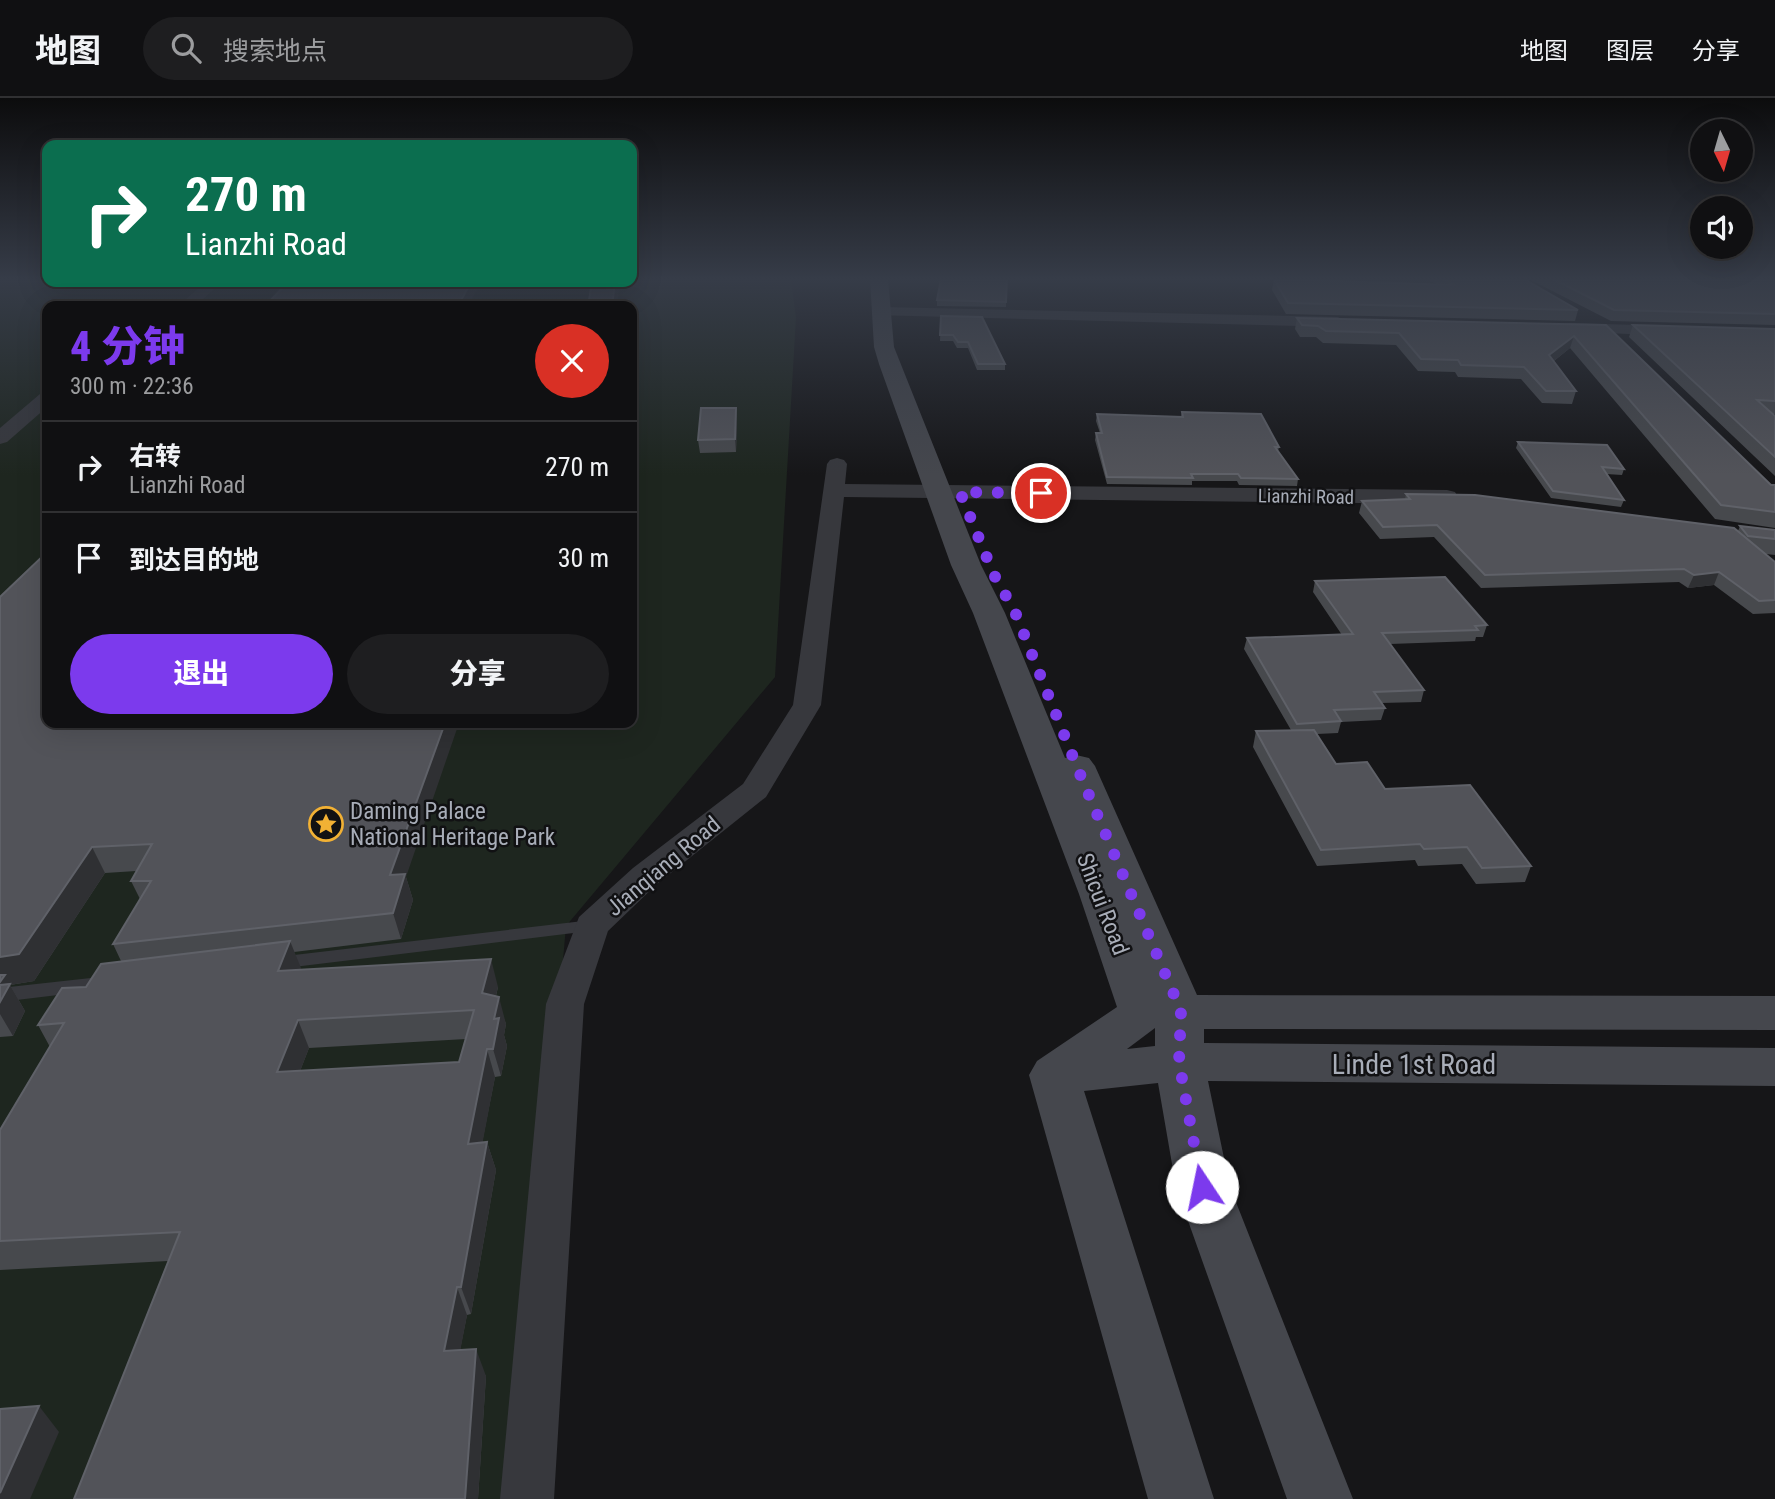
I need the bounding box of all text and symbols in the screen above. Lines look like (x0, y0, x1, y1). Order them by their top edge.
search box (143, 17, 633, 80)
icon: search (167, 29, 205, 67)
text: 地图 (35, 31, 101, 70)
text: 搜索地点 (223, 36, 327, 66)
text: 地图 (1520, 37, 1568, 65)
text: 图层 (1606, 37, 1654, 65)
text: 分享 (1692, 37, 1740, 65)
north arrow (1690, 119, 1754, 182)
map controls (1690, 119, 1753, 259)
text: 270 m (185, 166, 307, 223)
icon: right (70, 168, 161, 259)
button: sound (1690, 196, 1753, 259)
text: Lianzhi Road (185, 225, 347, 263)
text: 4 分钟 (70, 322, 185, 371)
button: close (535, 324, 609, 398)
text: 300 m · 22:36 (70, 373, 194, 400)
text: 右转 (129, 441, 181, 471)
icon: right (70, 448, 108, 486)
text: 270 m (545, 452, 609, 482)
pin (1011, 463, 1071, 523)
text: Lianzhi Road (129, 472, 245, 499)
icon: arrive (1022, 474, 1060, 512)
street label: Lianzhi Road (1258, 484, 1354, 509)
icon: arrive (70, 539, 108, 577)
text: 30 m (558, 543, 609, 573)
text: 到达目的地 (129, 545, 259, 575)
button: 退出 (70, 634, 333, 714)
button: 分享 (347, 634, 609, 714)
place label: Daming Palace National Heritage Park (350, 798, 556, 851)
place icon: Daming Palace National Heritage Park (307, 805, 345, 843)
street label: Jianqiang Road (601, 811, 726, 922)
street label: Shicui Road (1071, 849, 1134, 959)
street label: Linde 1st Road (1332, 1048, 1496, 1081)
position arrow (1165, 1150, 1239, 1224)

